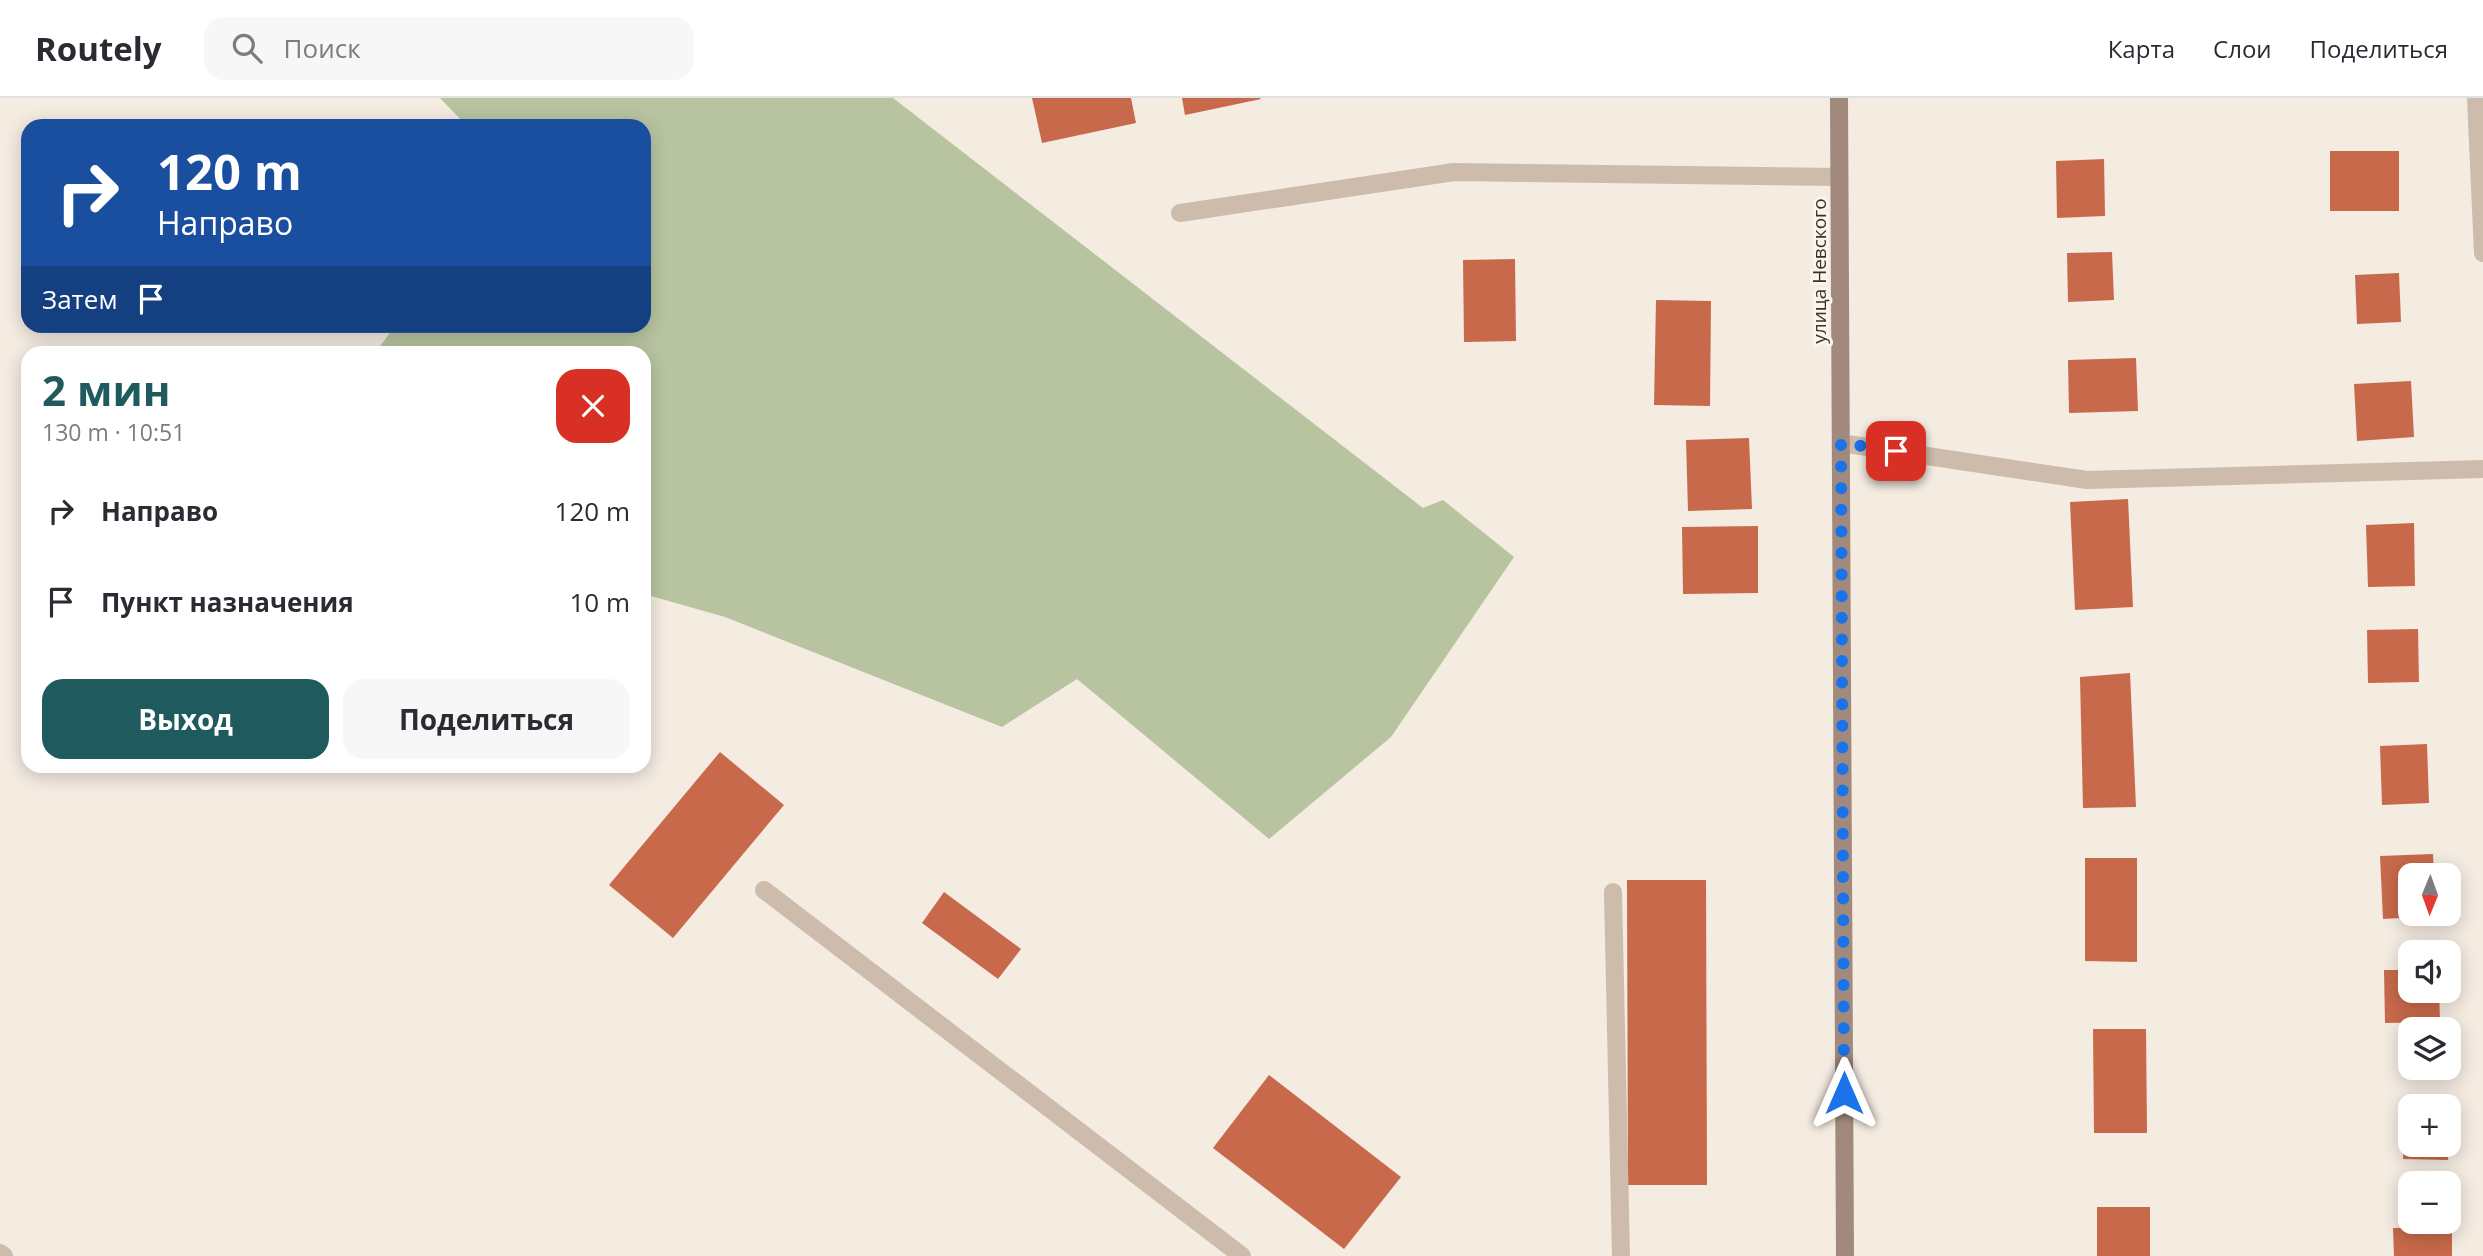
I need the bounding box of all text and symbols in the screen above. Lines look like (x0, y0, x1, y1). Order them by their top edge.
search box (204, 17, 694, 80)
text: Routely (35, 26, 162, 71)
icon: search (228, 29, 266, 67)
text: Поиск (284, 30, 361, 66)
text: Карта (2108, 32, 2175, 65)
text: Слои (2213, 32, 2272, 65)
text: Поделиться (2310, 32, 2448, 65)
text: 120 m (157, 138, 302, 204)
icon: right (42, 147, 133, 238)
street label: улица Невского (1806, 198, 1832, 344)
text: Направо (157, 201, 293, 244)
icon: arrive (132, 280, 170, 318)
text: Затем (42, 281, 118, 317)
text: 2 мин (42, 361, 170, 418)
button: close (556, 369, 630, 443)
text: 130 m · 10:51 (42, 416, 185, 448)
pin (1866, 421, 1926, 481)
icon: arrive (1877, 432, 1915, 470)
icon: right (42, 492, 80, 530)
text: Направо (101, 493, 218, 529)
text: 120 m (555, 493, 630, 529)
icon: arrive (42, 583, 80, 621)
text: Пункт назначения (101, 584, 354, 620)
text: 10 m (569, 584, 630, 620)
button: Выход (42, 679, 329, 759)
button: Поделиться (343, 679, 630, 759)
north arrow (2398, 863, 2460, 926)
map controls (2398, 863, 2461, 1234)
button: sound (2398, 940, 2461, 1003)
button: layers (2398, 1017, 2461, 1080)
position arrow (1807, 1056, 1881, 1130)
button: + (2398, 1094, 2461, 1157)
button: − (2398, 1171, 2461, 1234)

